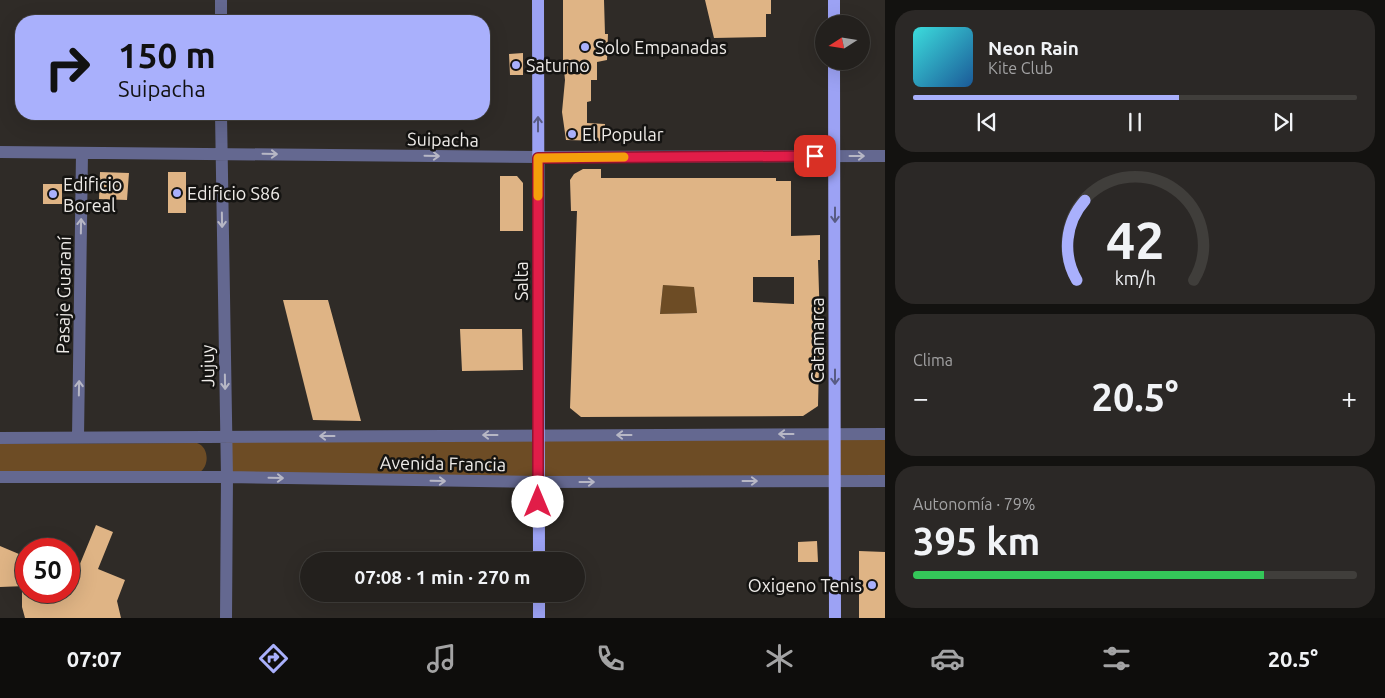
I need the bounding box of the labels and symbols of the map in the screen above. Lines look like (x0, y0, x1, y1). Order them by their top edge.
north arrow (815, 15, 870, 70)
place label: Solo Empanadas (595, 37, 727, 57)
marker: Solo Empanadas (579, 41, 591, 53)
place label: Saturno (526, 55, 590, 75)
marker: Saturno (510, 59, 522, 71)
one-way arrow (533, 116, 543, 132)
place label: El Popular (582, 124, 664, 144)
street label: Suipacha (407, 128, 479, 150)
marker: El Popular (566, 128, 578, 140)
pin (794, 135, 836, 177)
one-way arrow (262, 149, 278, 159)
one-way arrow (424, 151, 440, 161)
one-way arrow (849, 151, 865, 161)
place label: Edificio Boreal (63, 174, 122, 215)
place label: Edificio S86 (187, 183, 280, 203)
marker: Edificio S86 (171, 187, 183, 199)
marker: Edificio Boreal (47, 188, 59, 200)
one-way arrow (830, 206, 840, 223)
one-way arrow (218, 211, 227, 227)
one-way arrow (76, 218, 86, 234)
street label: Pasaje Guaraní (52, 235, 74, 354)
street label: Salta (511, 261, 531, 301)
street label: Catamarca (807, 297, 827, 383)
street label: Jujuy (197, 344, 217, 387)
one-way arrow (830, 369, 840, 385)
one-way arrow (220, 374, 230, 390)
one-way arrow (74, 381, 83, 397)
one-way arrow (778, 429, 794, 439)
one-way arrow (616, 430, 632, 440)
one-way arrow (319, 431, 336, 441)
one-way arrow (482, 431, 498, 440)
street label: Avenida Francia (380, 452, 506, 474)
one-way arrow (267, 473, 283, 483)
position arrow (511, 475, 563, 527)
one-way arrow (430, 476, 446, 485)
one-way arrow (741, 476, 757, 486)
one-way arrow (578, 477, 595, 487)
speed limit sign: 50 (15, 538, 80, 603)
place label: Oxigeno Tenis (748, 575, 862, 595)
marker: Oxigeno Tenis (866, 579, 878, 591)

